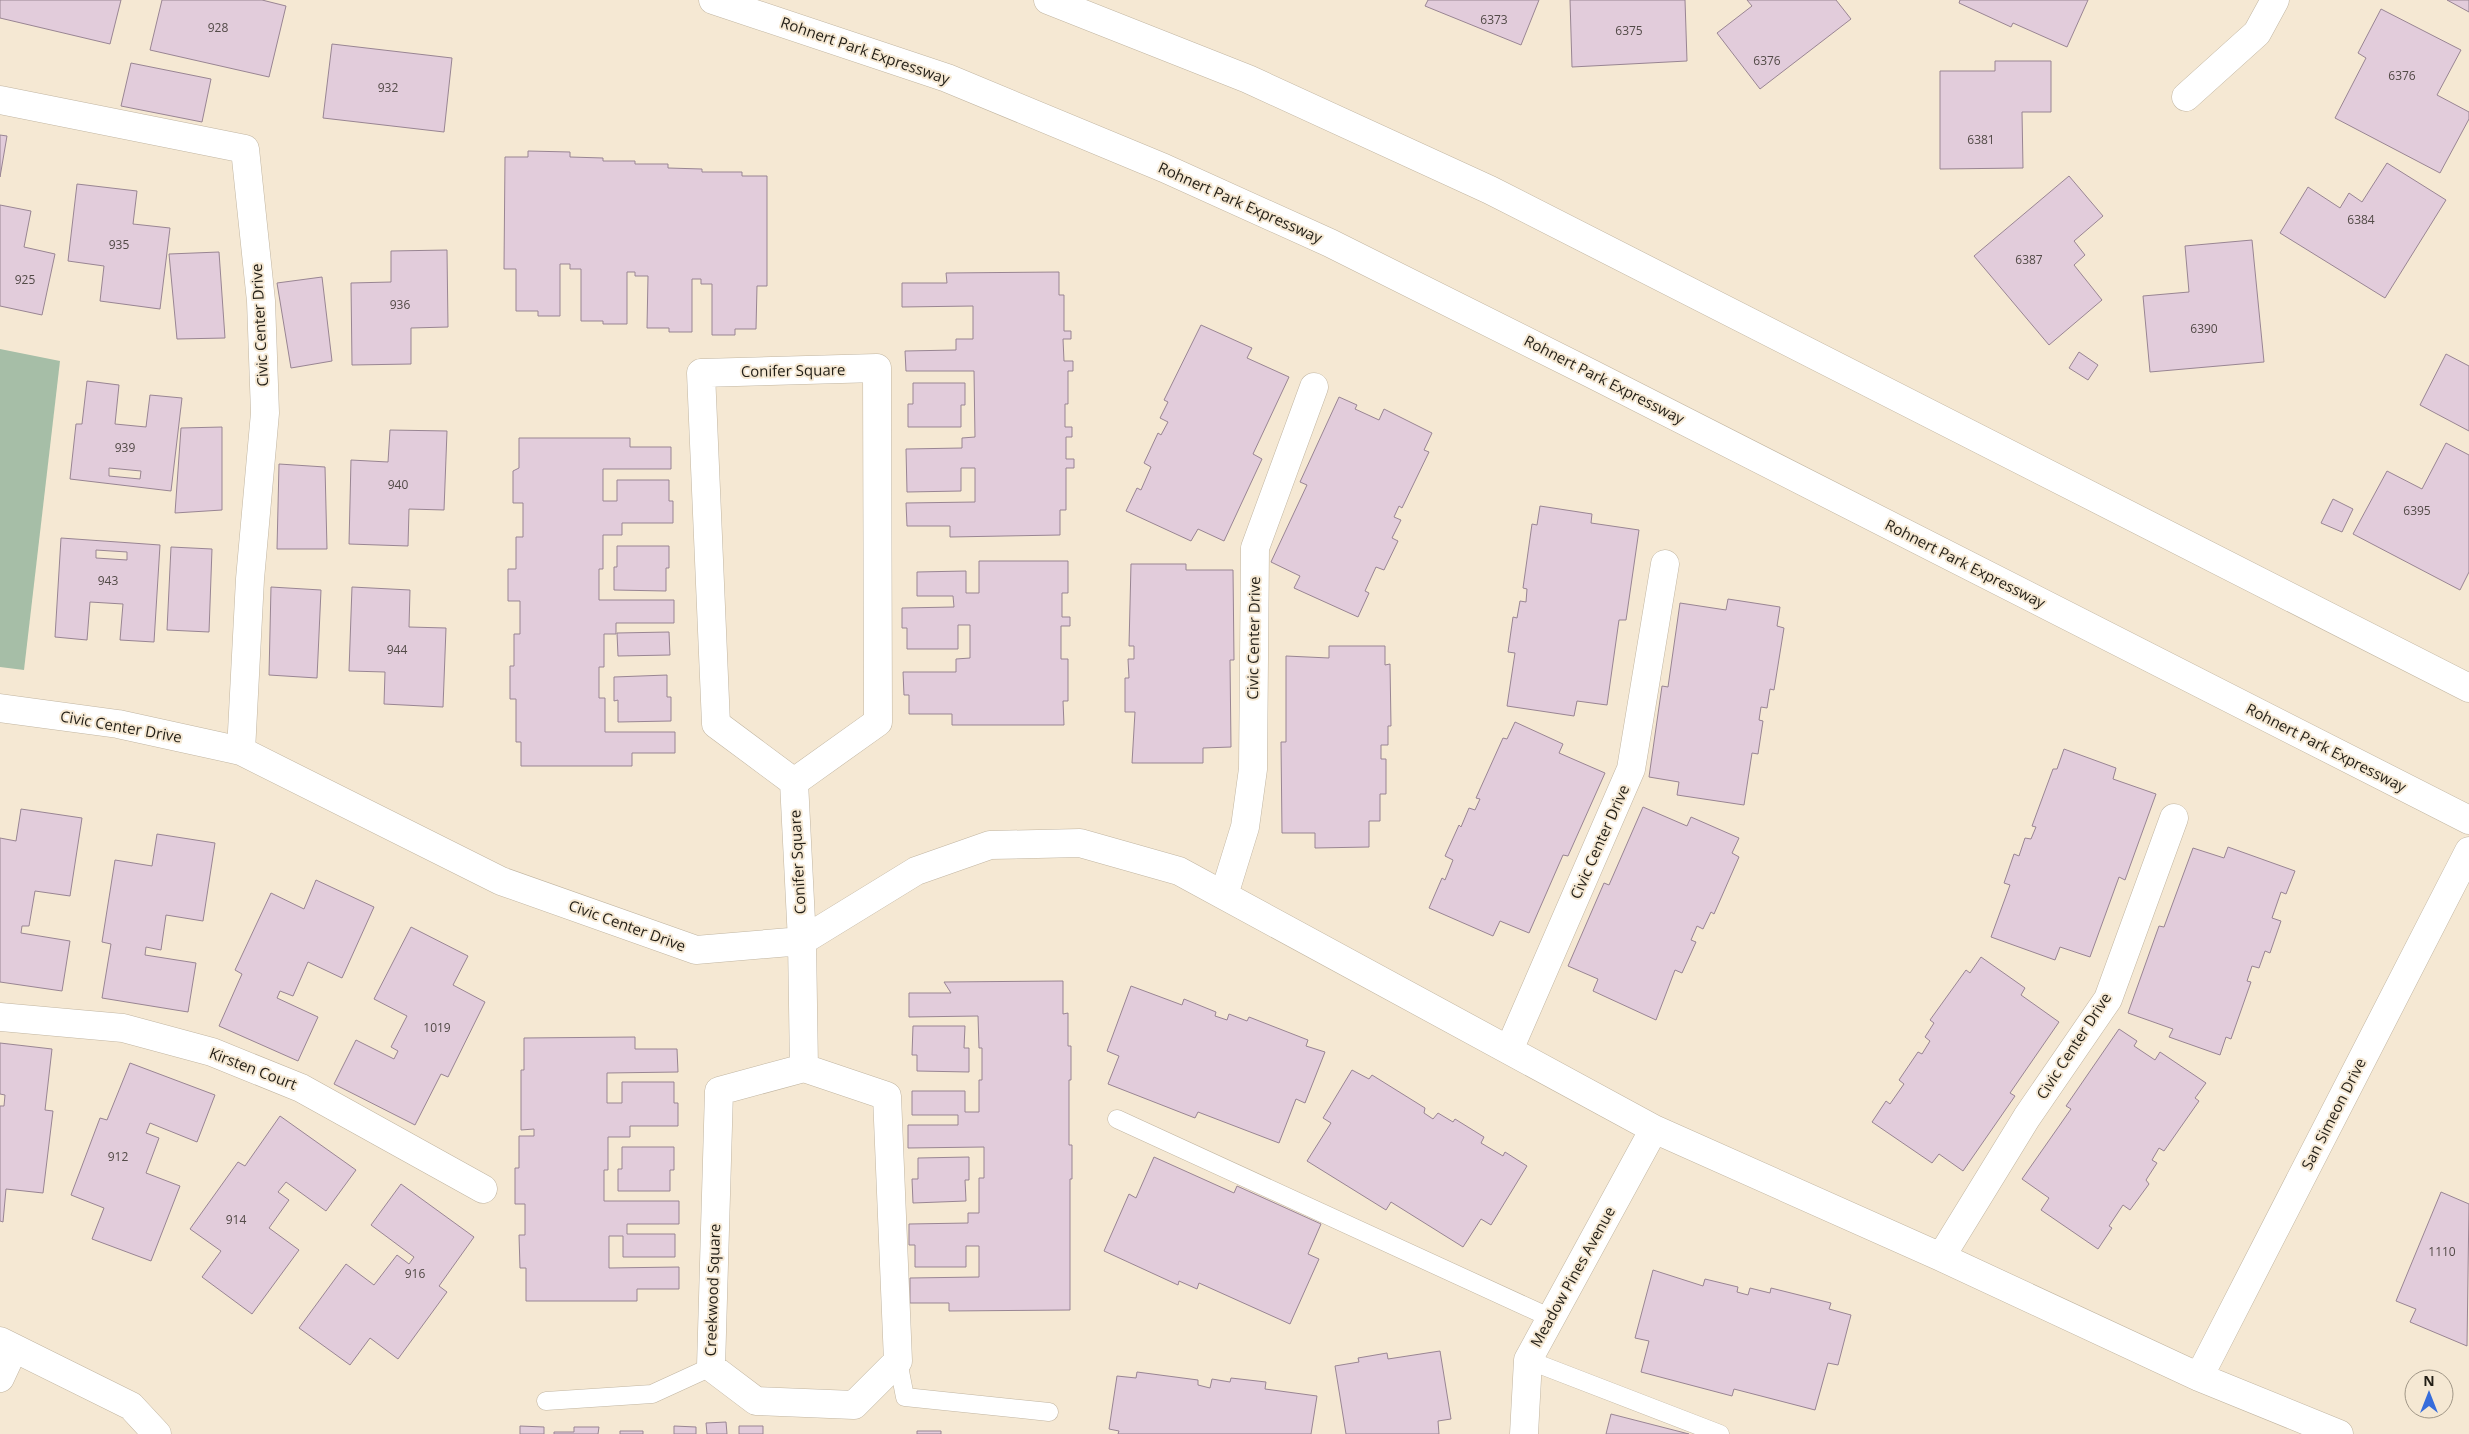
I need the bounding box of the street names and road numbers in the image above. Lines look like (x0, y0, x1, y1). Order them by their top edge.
street label: Rohnert Park Expressway (778, 12, 953, 89)
street label: Rohnert Park Expressway (1155, 157, 1326, 248)
street label: Civic Center Drive (246, 263, 272, 387)
street label: Rohnert Park Expressway (1521, 330, 1688, 429)
street label: Conifer Square (741, 359, 845, 381)
street label: Rohnert Park Expressway (1882, 514, 2049, 613)
street label: Civic Center Drive (1242, 576, 1264, 700)
street label: Rohnert Park Expressway (2243, 698, 2410, 797)
street label: Civic Center Drive (59, 705, 184, 747)
street label: Civic Center Drive (1565, 781, 1633, 902)
street label: Conifer Square (784, 809, 810, 915)
street label: Civic Center Drive (566, 895, 689, 956)
street label: Civic Center Drive (2031, 988, 2115, 1103)
street label: Kirsten Court (207, 1042, 300, 1094)
street label: San Simeon Drive (2296, 1054, 2370, 1173)
street label: Meadow Pines Avenue (1525, 1203, 1619, 1350)
street label: Creekwood Square (700, 1223, 724, 1357)

